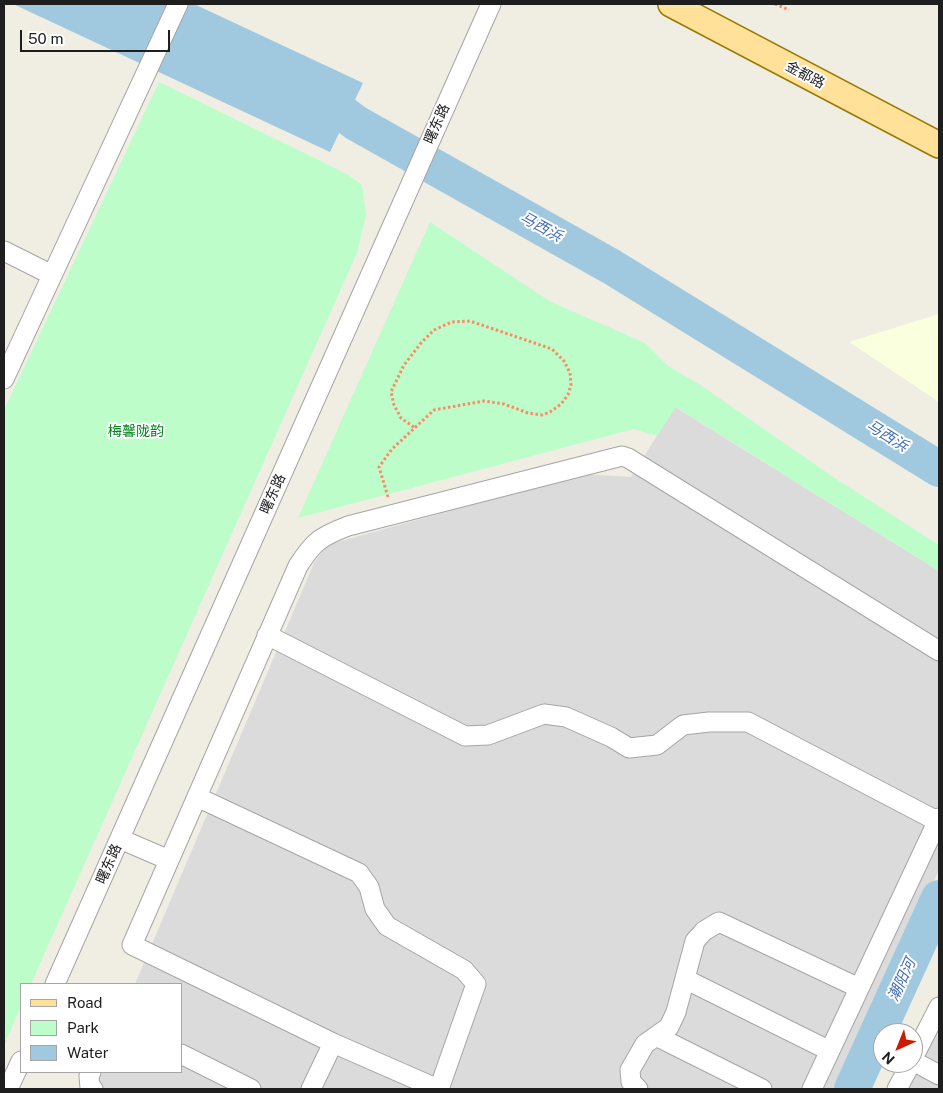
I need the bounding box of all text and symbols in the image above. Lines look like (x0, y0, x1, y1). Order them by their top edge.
scale bar (22, 20, 172, 52)
text: 50 m (28, 30, 63, 47)
street label: 金都路 (783, 58, 827, 92)
street label: 曙东路 (421, 101, 453, 147)
water label: 马西浜 (517, 208, 565, 246)
water label: 马西浜 (863, 416, 911, 456)
park label: 梅馨陇韵 (108, 424, 164, 440)
street label: 曙东路 (257, 471, 289, 517)
street label: 曙东路 (93, 841, 125, 887)
water label: 潮阳河 (884, 956, 920, 1004)
legend (20, 983, 182, 1073)
text: Road (67, 994, 103, 1011)
text: Park (67, 1019, 99, 1036)
north arrow (873, 1023, 923, 1073)
text: Water (67, 1044, 109, 1061)
text: N (879, 1049, 898, 1068)

